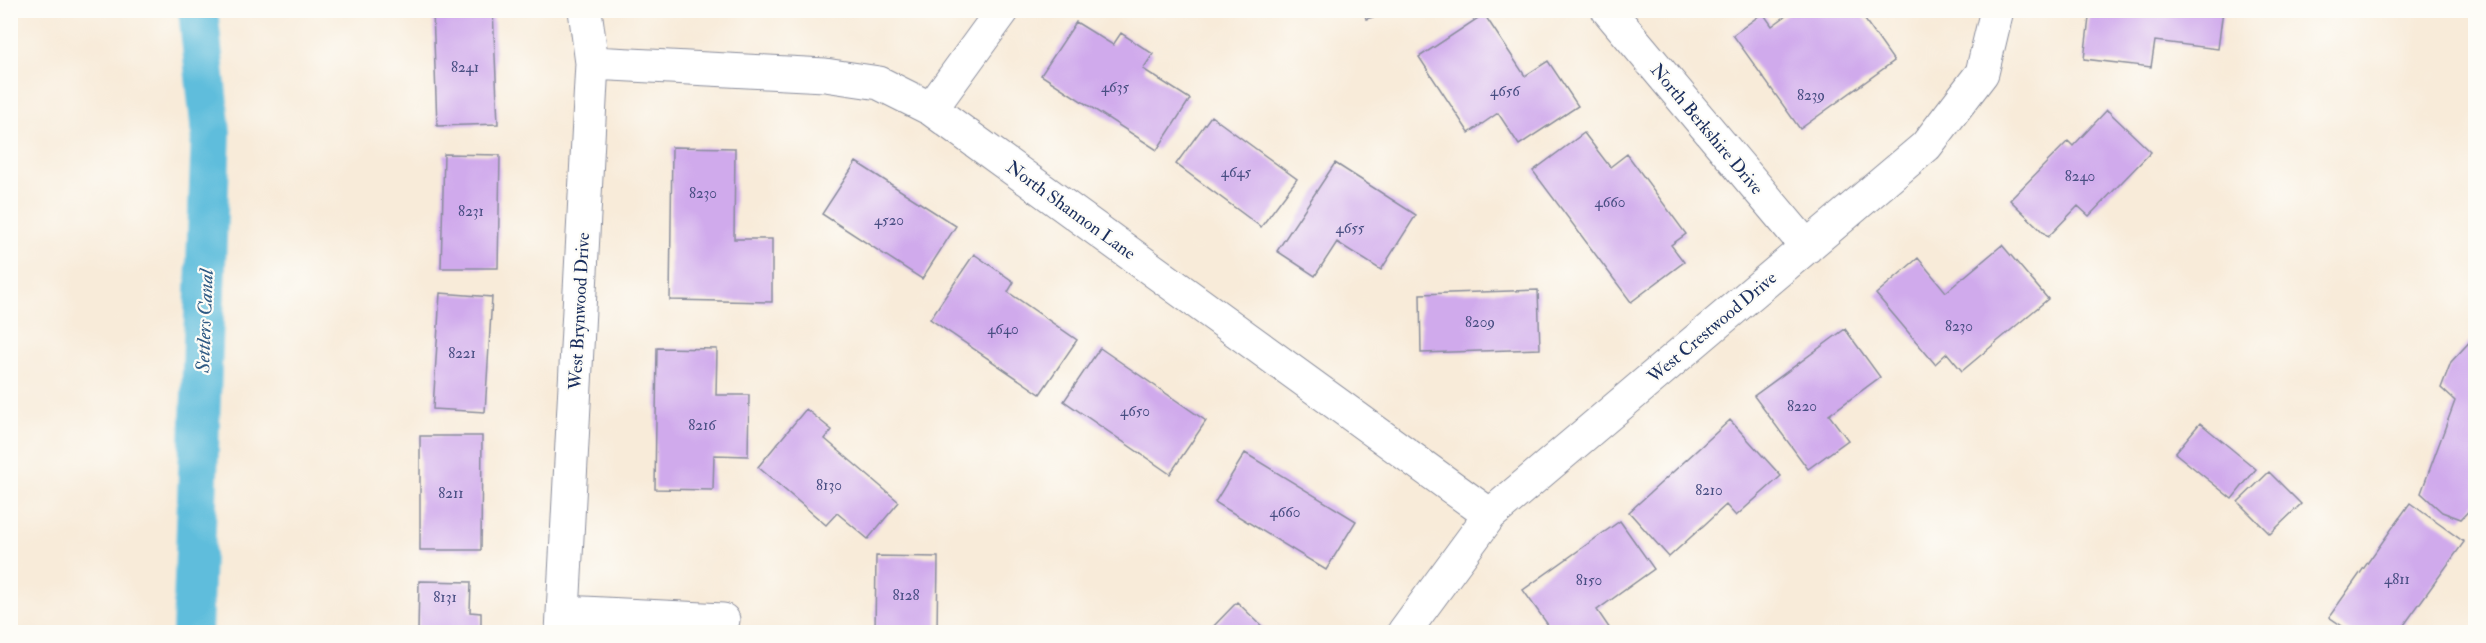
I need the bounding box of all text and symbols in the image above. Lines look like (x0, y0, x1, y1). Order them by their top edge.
house number: 8241 (451, 58, 479, 77)
street label: North Berkshire Drive (1645, 59, 1768, 200)
house number: 4635 (1101, 78, 1129, 97)
house number: 4656 (1490, 82, 1521, 101)
house number: 8239 (1797, 86, 1825, 105)
street label: North Shannon Lane (1001, 156, 1140, 265)
house number: 4645 (1221, 163, 1252, 182)
house number: 8240 (2065, 167, 2095, 186)
house number: 8230 (689, 184, 717, 203)
house number: 4660 (1595, 193, 1625, 212)
house number: 8231 (458, 202, 484, 221)
house number: 4520 (874, 211, 904, 230)
house number: 4655 (1336, 219, 1365, 238)
street label: West Brynwood Drive (564, 231, 595, 391)
street label: West Crestwood Drive (1642, 266, 1782, 389)
water label: Settlers Canal (190, 267, 219, 374)
house number: 8209 (1465, 313, 1495, 332)
house number: 8230 (1945, 317, 1973, 336)
house number: 4640 (987, 320, 1019, 339)
house number: 8221 (448, 344, 476, 363)
house number: 8220 (1787, 397, 1817, 416)
house number: 4650 (1120, 402, 1150, 421)
house number: 8216 (688, 416, 717, 435)
house number: 8130 (816, 476, 842, 495)
house number: 8210 (1695, 481, 1723, 500)
house number: 8211 (438, 484, 464, 503)
house number: 4660 (1270, 503, 1300, 522)
house number: 4811 (2384, 570, 2410, 589)
house number: 8150 (1576, 571, 1602, 590)
house number: 8128 (892, 586, 920, 605)
house number: 8131 (433, 588, 457, 607)

